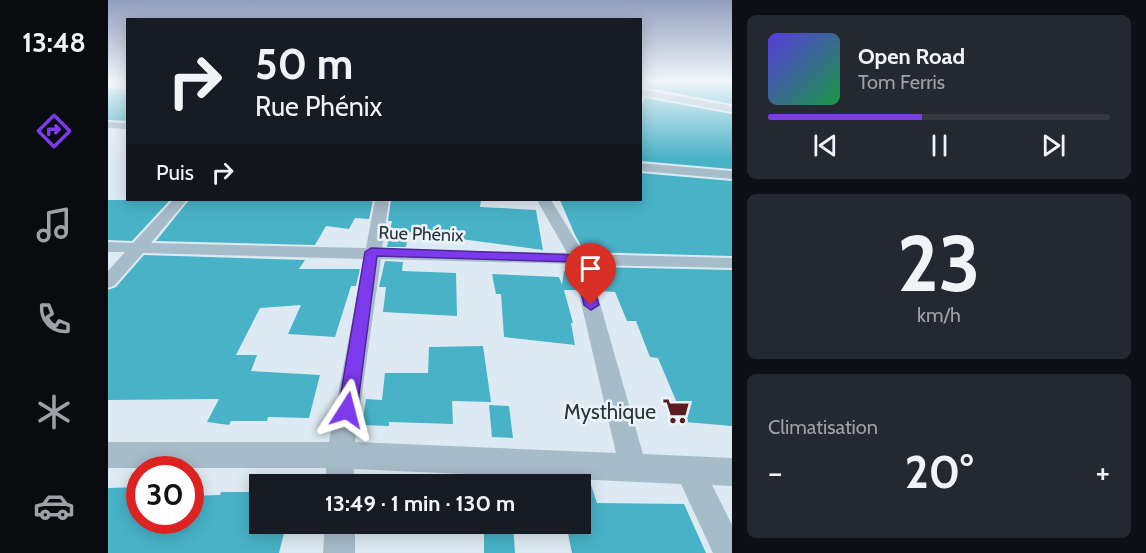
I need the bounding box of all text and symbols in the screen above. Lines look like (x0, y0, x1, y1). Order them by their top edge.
text: 13:48 (22, 26, 86, 59)
text: 50 m (255, 38, 353, 90)
icon: right (156, 42, 234, 120)
text: Open Road (858, 43, 965, 70)
text: Tom Ferris (858, 70, 945, 94)
text: Rue Phénix (255, 90, 382, 123)
icon: directions (33, 110, 75, 152)
icon: previous (809, 129, 842, 162)
icon: pause (923, 129, 956, 162)
icon: next (1037, 129, 1070, 162)
icon: right (206, 156, 239, 189)
text: Puis (156, 159, 194, 186)
icon: music (33, 204, 75, 246)
text: 23 (897, 216, 981, 311)
street label: Rue Phénix (378, 222, 464, 246)
pin (565, 243, 616, 305)
icon: arrive (574, 252, 607, 285)
icon: phone (33, 298, 75, 340)
text: km/h (917, 303, 961, 327)
position arrow (315, 378, 379, 442)
icon: climate (33, 391, 75, 433)
supermarket icon: Mysthique (661, 396, 691, 426)
place label: Mysthique (564, 399, 656, 424)
text: Climatisation (768, 415, 878, 439)
text: 20° (905, 445, 973, 499)
text: − (768, 452, 783, 492)
text: + (1095, 452, 1110, 492)
speed limit sign: 30 (126, 456, 204, 534)
icon: car (33, 485, 75, 527)
text: 13:49 · 1 min · 130 m (325, 490, 515, 517)

